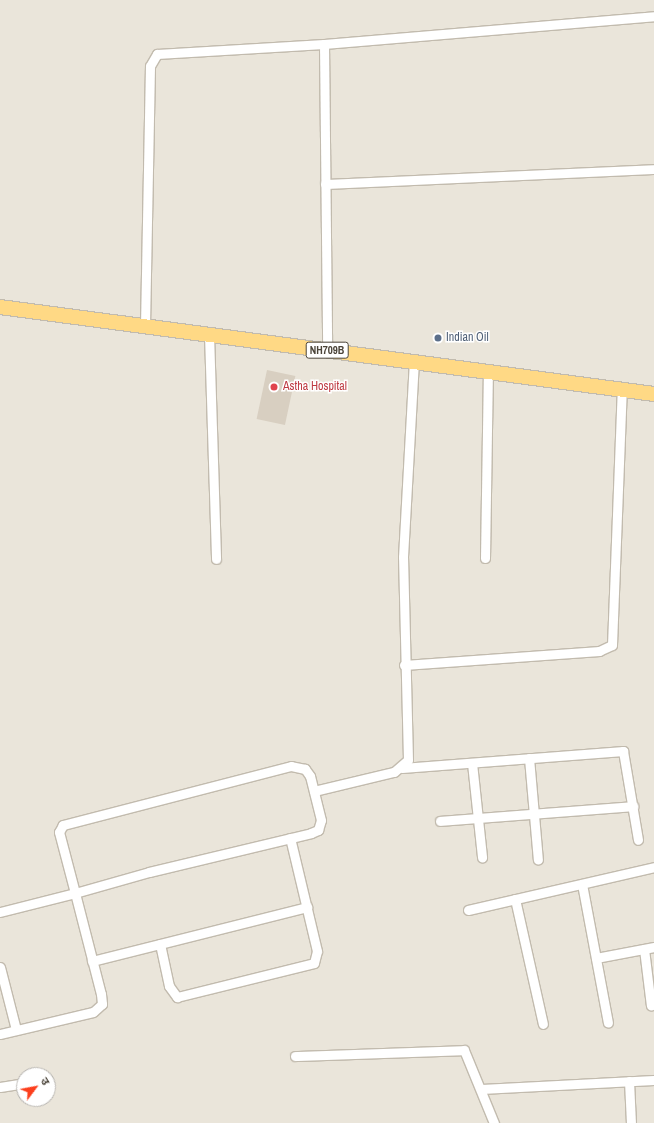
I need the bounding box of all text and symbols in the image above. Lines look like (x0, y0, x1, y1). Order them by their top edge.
place label: Indian Oil (446, 331, 489, 345)
marker: Indian Oil (433, 333, 443, 343)
road number: NH709B (305, 341, 349, 359)
place label: Astha Hospital (283, 380, 347, 394)
marker: Astha Hospital (268, 381, 280, 393)
north arrow (16, 1067, 56, 1107)
text: उ (38, 1075, 53, 1088)

